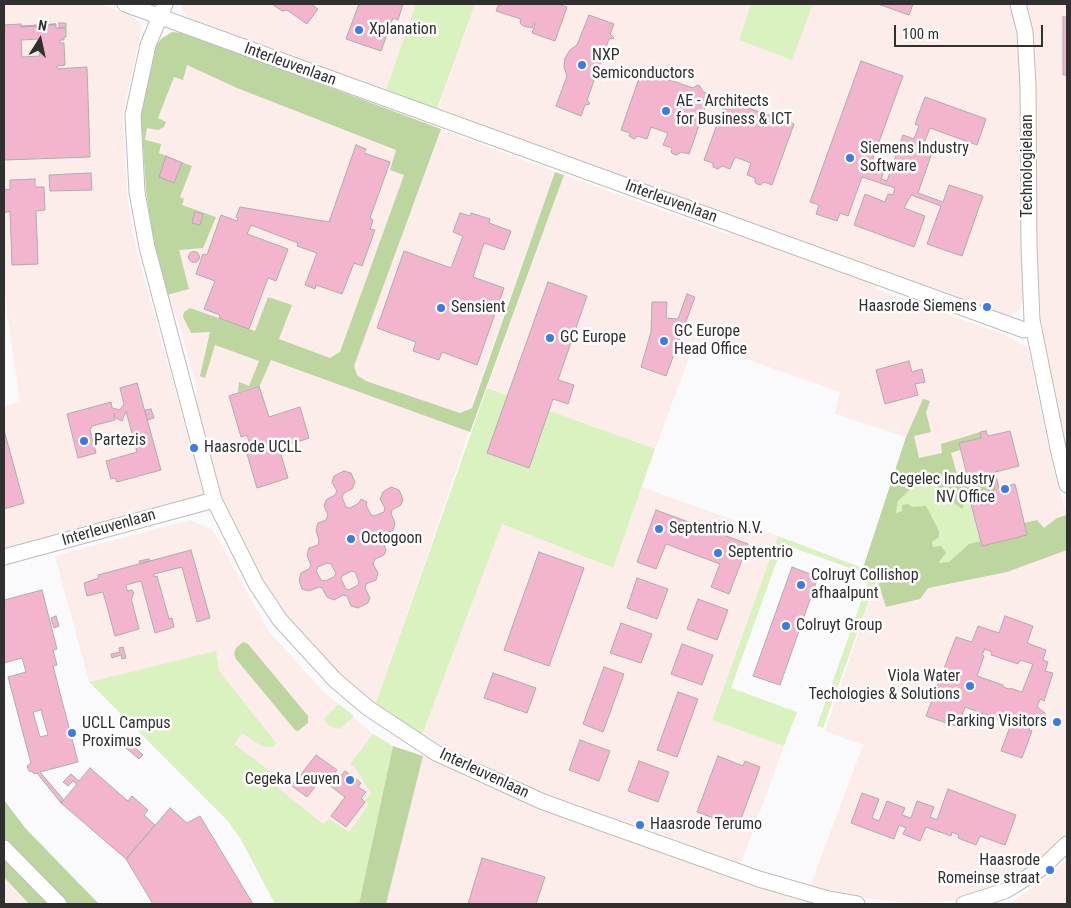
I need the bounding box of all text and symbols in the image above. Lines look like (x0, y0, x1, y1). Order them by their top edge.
north arrow (15, 15, 65, 65)
scale bar (896, 15, 1045, 47)
text: N (37, 17, 48, 34)
place label: Xplanation (369, 20, 437, 40)
marker: Xplanation (353, 24, 365, 36)
text: 100 m (902, 25, 939, 43)
street label: Interleuvenlaan (241, 39, 339, 91)
place label: NXP Semiconductors (592, 46, 695, 84)
marker: NXP Semiconductors (576, 59, 588, 71)
place label: AE - Architects for Business & ICT (676, 92, 792, 130)
marker: AE - Architects for Business & ICT (660, 105, 672, 117)
street label: Technologielaan (1018, 114, 1038, 218)
place label: Siemens Industry Software (860, 139, 969, 177)
marker: Siemens Industry Software (844, 152, 856, 164)
street label: Interleuvenlaan (622, 176, 720, 228)
place label: Haasrode Siemens (859, 297, 977, 317)
place label: Sensient (451, 298, 506, 318)
marker: Haasrode Siemens (981, 301, 993, 313)
marker: Sensient (435, 302, 447, 314)
place label: GC Europe Head Office (674, 322, 747, 360)
place label: GC Europe (560, 328, 626, 348)
marker: GC Europe (544, 332, 556, 344)
marker: GC Europe Head Office (658, 335, 670, 347)
place label: Partezis (94, 431, 146, 451)
marker: Partezis (78, 435, 90, 447)
place label: Haasrode UCLL (204, 438, 302, 458)
marker: Haasrode UCLL (188, 442, 200, 454)
place label: Cegelec Industry NV Office (890, 470, 995, 508)
marker: Cegelec Industry NV Office (999, 483, 1011, 495)
street label: Interleuvenlaan (60, 505, 158, 551)
place label: Septentrio N.V. (669, 519, 763, 539)
marker: Septentrio N.V. (653, 523, 665, 535)
place label: Octogoon (361, 529, 422, 549)
marker: Octogoon (345, 533, 357, 545)
place label: Septentrio (728, 543, 793, 563)
marker: Septentrio (712, 547, 724, 559)
place label: Colruyt Collishop afhaalpunt (811, 566, 919, 604)
marker: Colruyt Collishop afhaalpunt (795, 579, 807, 591)
place label: Colruyt Group (796, 616, 882, 636)
marker: Colruyt Group (780, 620, 792, 632)
place label: Viola Water Techologies & Solutions (808, 667, 960, 705)
marker: Viola Water Techologies & Solutions (964, 680, 976, 692)
place label: Parking Visitors (947, 712, 1047, 732)
place label: UCLL Campus Proximus (82, 714, 171, 752)
marker: Parking Visitors (1051, 716, 1063, 728)
marker: UCLL Campus Proximus (66, 727, 78, 739)
street label: Interleuvenlaan (436, 745, 532, 803)
place label: Cegeka Leuven (245, 770, 340, 790)
marker: Cegeka Leuven (344, 774, 356, 786)
place label: Haasrode Terumo (650, 815, 762, 835)
marker: Haasrode Terumo (634, 819, 646, 831)
place label: Haasrode Romeinse straat (937, 851, 1040, 889)
marker: Haasrode Romeinse straat (1044, 864, 1056, 876)

